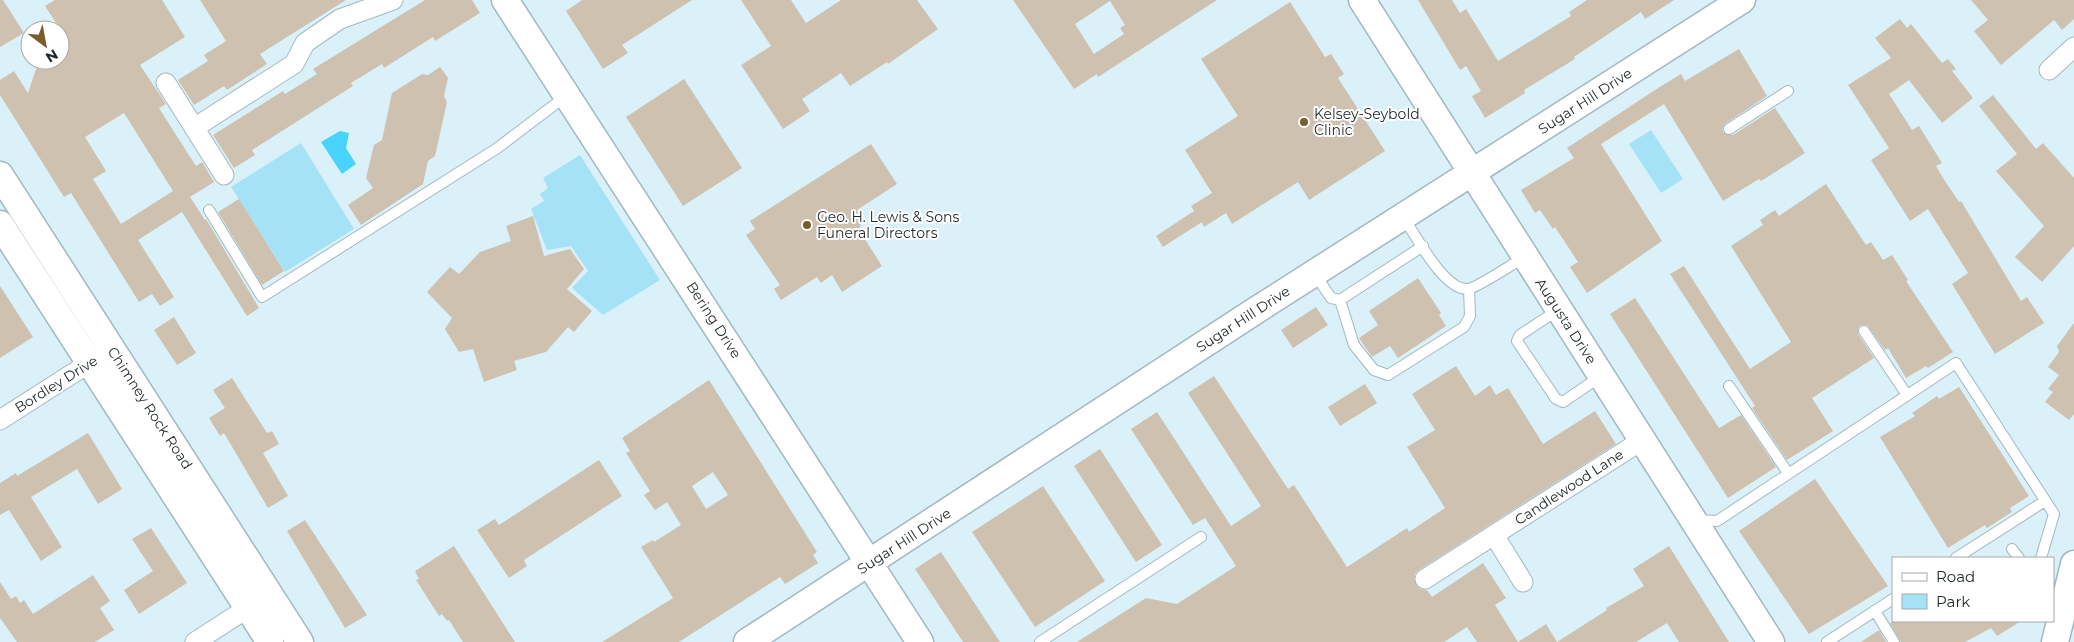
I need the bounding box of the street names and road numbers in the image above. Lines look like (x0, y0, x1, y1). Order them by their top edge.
street label: Sugar Hill Drive (1535, 64, 1635, 138)
street label: Augusta Drive (1531, 275, 1601, 367)
street label: Bering Drive (683, 278, 745, 362)
street label: Sugar Hill Drive (1193, 282, 1293, 356)
street label: Chimney Rock Road (104, 343, 196, 473)
street label: Bordley Drive (11, 351, 101, 417)
street label: Candlewood Lane (1511, 445, 1627, 529)
street label: Sugar Hill Drive (854, 504, 954, 578)

